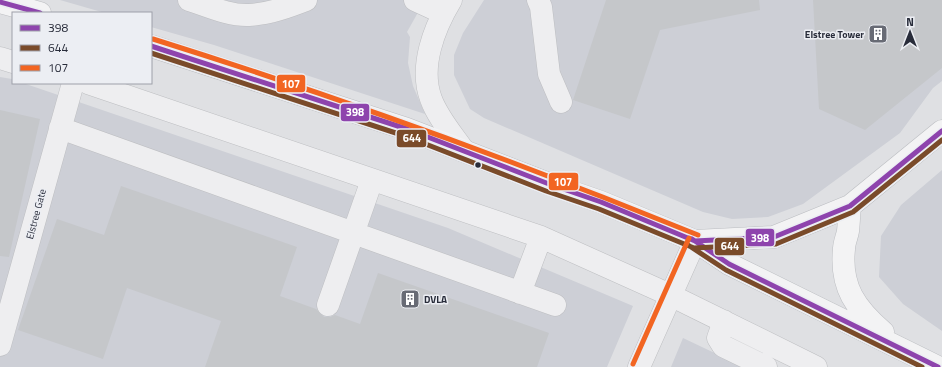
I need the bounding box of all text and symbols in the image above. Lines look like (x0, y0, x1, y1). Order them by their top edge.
legend (12, 12, 152, 84)
north arrow (890, 12, 930, 52)
text: N (906, 14, 914, 30)
text: 398 (48, 18, 68, 37)
building icon: Elstree Tower (867, 23, 889, 45)
place label: Elstree Tower (805, 27, 864, 42)
text: 644 (48, 38, 68, 57)
text: 107 (48, 58, 68, 77)
line badge: 107 (276, 74, 306, 93)
text: 107 (282, 76, 300, 92)
line badge: 398 (340, 103, 370, 122)
text: 398 (346, 104, 364, 120)
line badge: 644 (396, 129, 427, 148)
text: 644 (403, 130, 421, 146)
unlabelled marker (473, 160, 483, 170)
line badge: 107 (548, 172, 579, 191)
text: 107 (554, 174, 572, 190)
street label: Elstree Gate (22, 187, 50, 241)
line badge: 398 (745, 228, 775, 247)
text: 398 (751, 230, 769, 246)
line badge: 644 (714, 237, 745, 256)
text: 644 (721, 238, 739, 254)
building icon: DVLA (399, 288, 421, 310)
place label: DVLA (424, 292, 447, 307)

